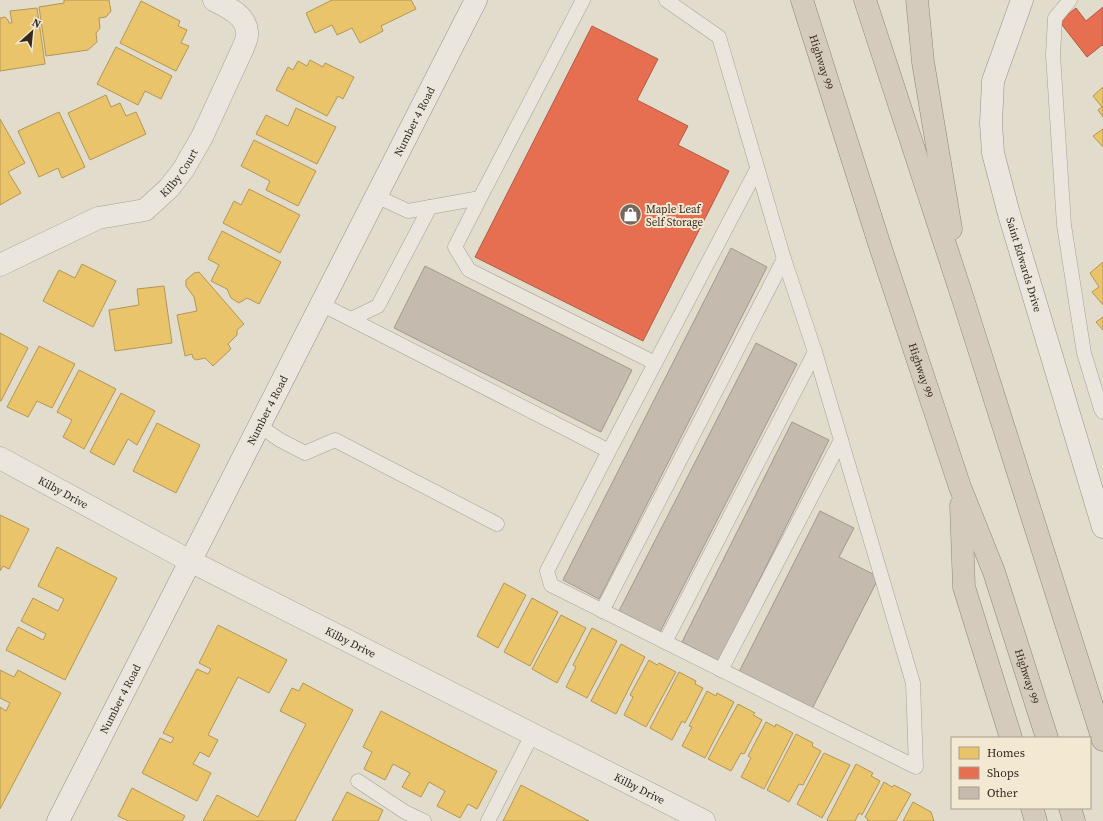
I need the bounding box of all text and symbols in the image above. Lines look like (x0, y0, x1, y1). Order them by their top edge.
north arrow (12, 12, 52, 52)
text: N (29, 15, 43, 32)
street label: Highway 99 (805, 33, 837, 91)
street label: Number 4 Road (391, 84, 439, 159)
street label: Kilby Court (157, 146, 202, 201)
shop icon: Maple Leaf Self Storage (617, 202, 643, 228)
place label: Maple Leaf Self Storage (646, 202, 704, 230)
street label: Saint Edwards Drive (1002, 215, 1045, 314)
street label: Highway 99 (905, 341, 937, 400)
street label: Number 4 Road (244, 372, 292, 448)
street label: Kilby Drive (35, 473, 91, 513)
street label: Kilby Drive (322, 624, 379, 662)
street label: Highway 99 (1011, 647, 1043, 706)
street label: Number 4 Road (97, 661, 145, 737)
legend (951, 737, 1091, 809)
text: Homes (987, 745, 1025, 761)
text: Shops (987, 765, 1019, 781)
street label: Kilby Drive (612, 770, 668, 808)
text: Other (987, 785, 1018, 801)

